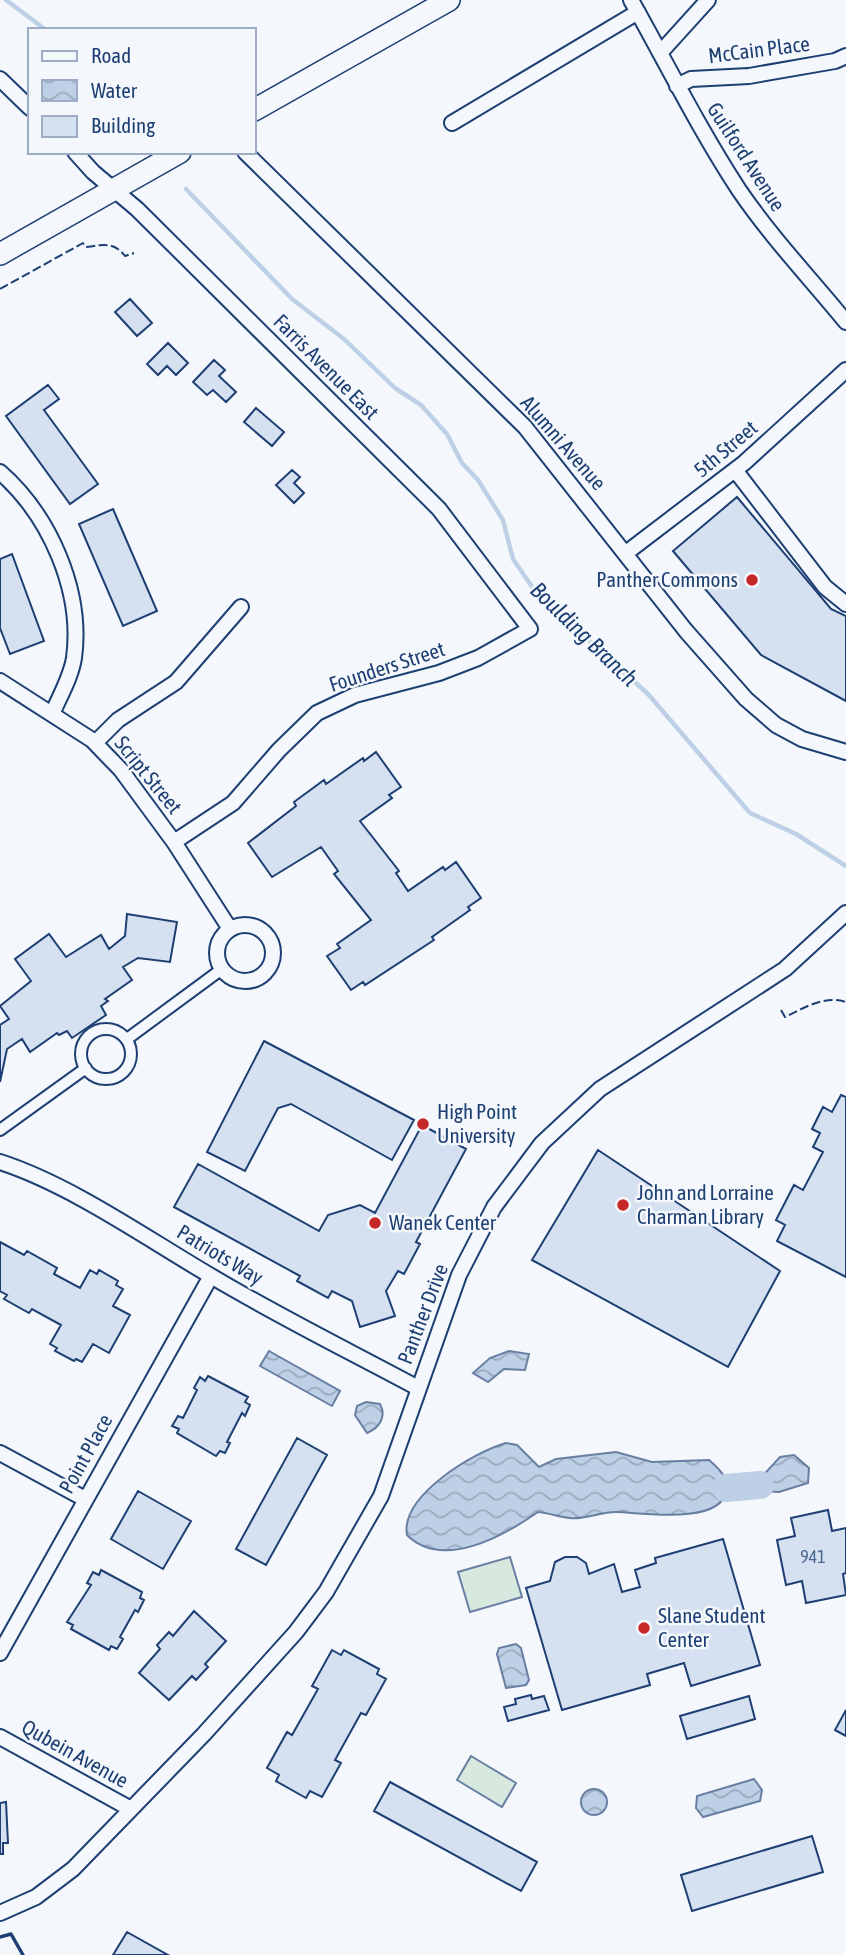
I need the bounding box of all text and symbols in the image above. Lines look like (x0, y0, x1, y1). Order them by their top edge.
legend (28, 28, 256, 154)
street label: McCain Place (707, 31, 811, 67)
text: Road (91, 43, 131, 67)
text: Water (91, 78, 138, 102)
street label: Guilford Avenue (703, 98, 791, 215)
text: Building (91, 113, 155, 137)
street label: Farris Avenue East (269, 309, 384, 424)
street label: Alumni Avenue (516, 390, 611, 494)
street label: 5th Street (689, 415, 762, 482)
place label: Panther Commons (596, 567, 738, 591)
marker: Panther Commons (744, 572, 760, 588)
water label: Boulding Branch (525, 577, 643, 691)
street label: Founders Street (326, 636, 448, 696)
street label: Script Street (110, 731, 187, 818)
place label: High Point University (437, 1099, 517, 1147)
marker: High Point University (415, 1116, 431, 1132)
place label: John and Lorraine Charman Library (637, 1180, 774, 1228)
marker: John and Lorraine Charman Library (615, 1197, 631, 1213)
place label: Wanek Center (389, 1210, 497, 1234)
marker: Wanek Center (367, 1215, 383, 1231)
street label: Patriots Way (173, 1219, 268, 1289)
street label: Panther Drive (392, 1260, 452, 1367)
street label: Point Place (54, 1410, 117, 1497)
house number: 941 (800, 1546, 826, 1567)
place label: Slane Student Center (658, 1603, 765, 1651)
marker: Slane Student Center (636, 1620, 652, 1636)
street label: Qubein Avenue (18, 1714, 133, 1792)

